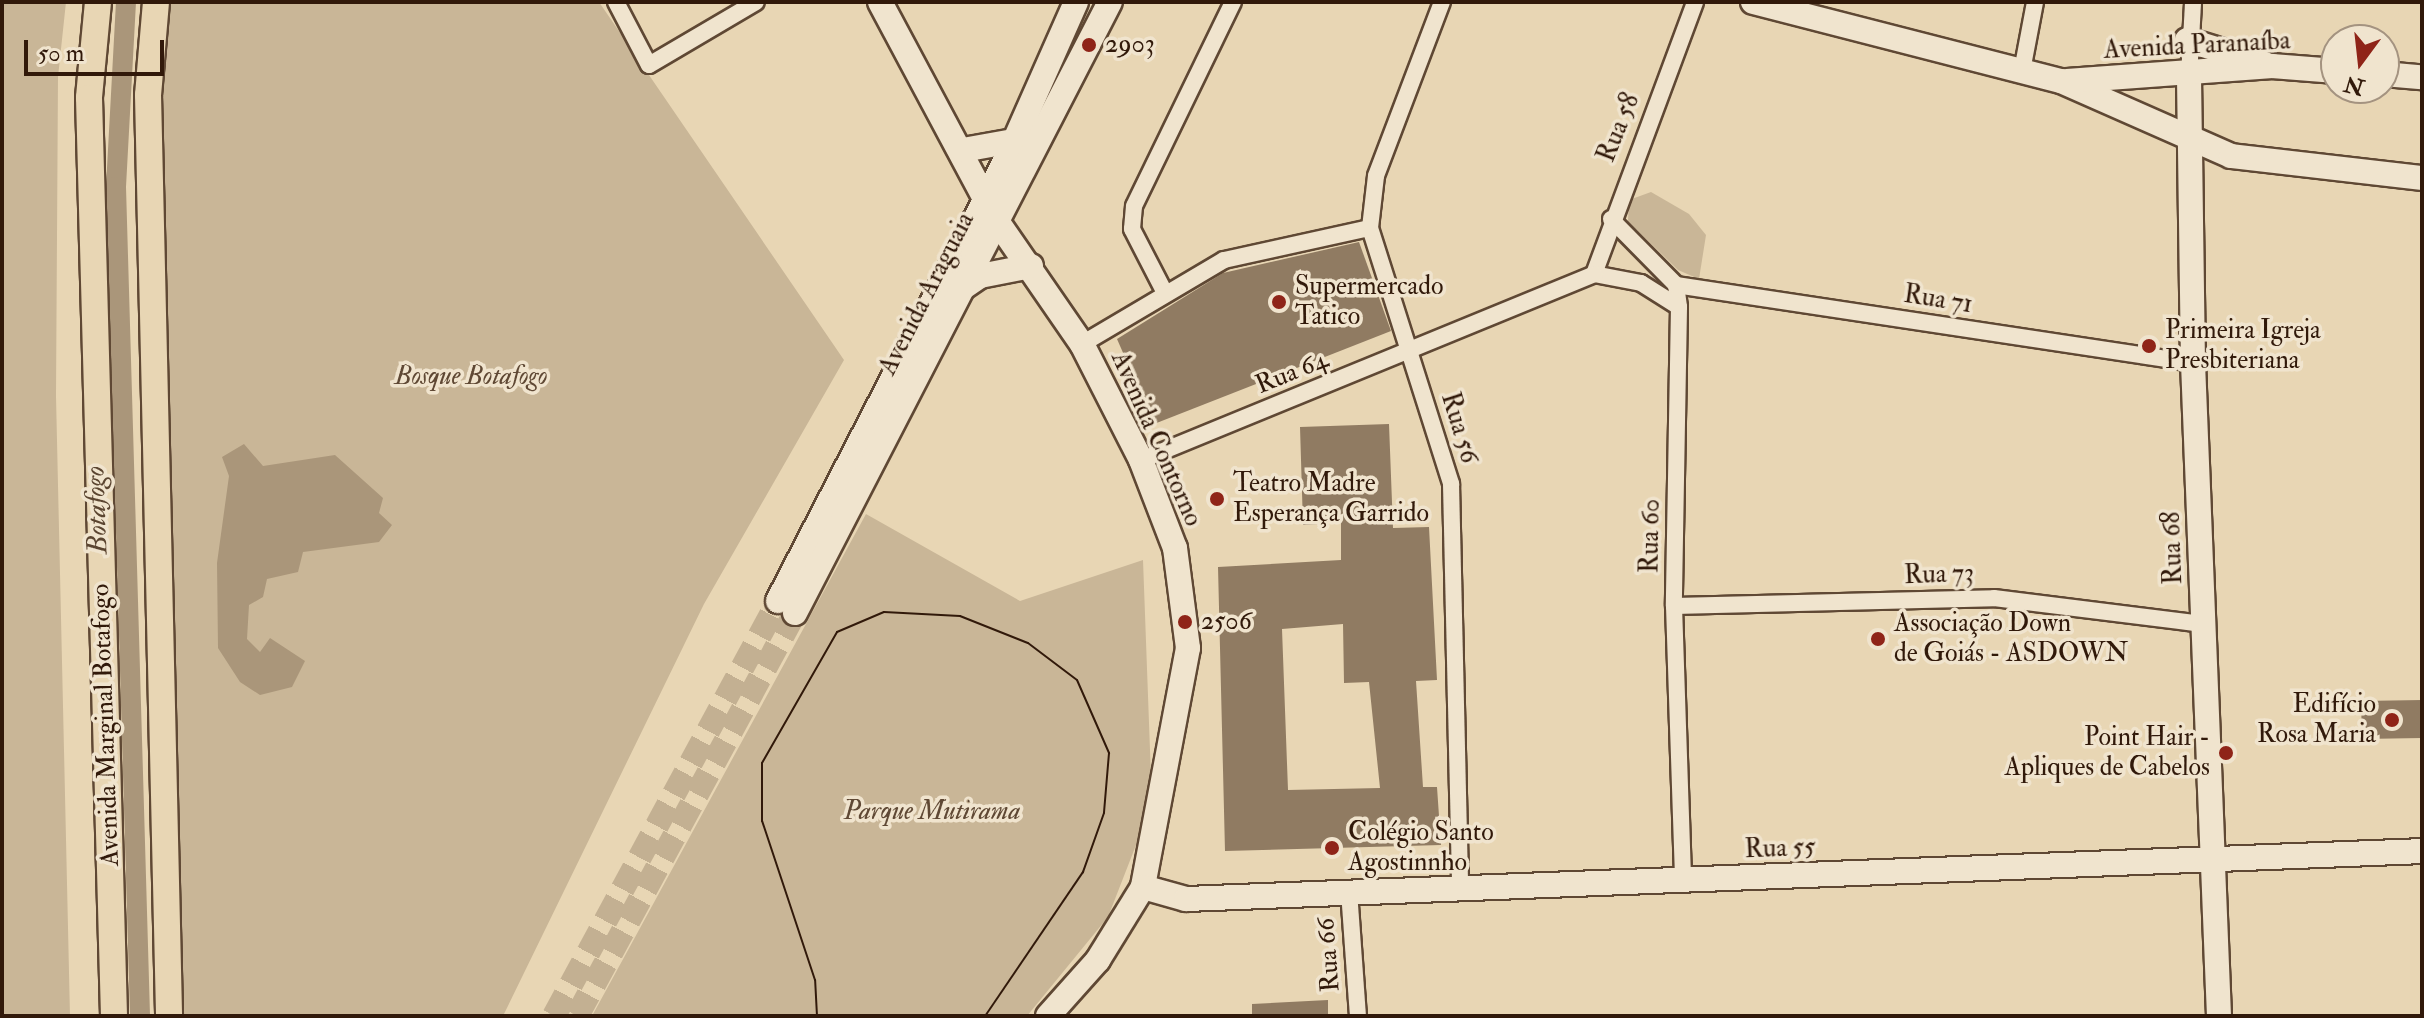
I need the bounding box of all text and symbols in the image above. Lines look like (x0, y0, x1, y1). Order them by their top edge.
scale bar (28, 24, 168, 74)
north arrow (2320, 24, 2400, 104)
street label: Avenida Paranaíba (2103, 26, 2291, 66)
place label: 2903 (1105, 29, 1155, 61)
marker: 2903 (1080, 36, 1098, 54)
text: 50 m (38, 38, 84, 69)
text: N (2341, 69, 2367, 101)
street label: Rua 58 (1591, 89, 1647, 167)
street label: Avenida Araguaia (873, 207, 981, 381)
place label: Supermercado Tatico (1295, 271, 1444, 332)
street label: Rua 71 (1901, 279, 1975, 321)
marker: Supermercado Tatico (1270, 293, 1288, 311)
place label: Primeira Igreja Presbiteriana (2165, 315, 2321, 376)
marker: Primeira Igreja Presbiteriana (2140, 337, 2158, 355)
street label: Rua 64 (1251, 344, 1333, 402)
street label: Avenida Contorno (1103, 347, 1209, 531)
park label: Bosque Botafogo (394, 361, 548, 393)
street label: Rua 56 (1433, 389, 1485, 467)
water label: Botafogo (79, 465, 115, 555)
place label: Teatro Madre Esperança Garrido (1233, 468, 1429, 530)
marker: Teatro Madre Esperança Garrido (1208, 490, 1226, 508)
street label: Rua 60 (1635, 499, 1667, 573)
street label: Rua 68 (2156, 511, 2190, 585)
street label: Rua 73 (1904, 558, 1974, 592)
street label: Avenida Marginal Botafogo (85, 583, 127, 867)
place label: 2506 (1201, 606, 1252, 638)
place label: Associação Down de Goiás - ASDOWN (1894, 608, 2128, 670)
marker: 2506 (1176, 613, 1194, 631)
marker: Associação Down de Goiás - ASDOWN (1869, 630, 1887, 648)
place label: Edifício Rosa Maria (2257, 689, 2376, 750)
marker: Edifício Rosa Maria (2383, 711, 2401, 729)
place label: Point Hair - Apliques de Cabelos (2004, 722, 2210, 784)
marker: Point Hair - Apliques de Cabelos (2217, 744, 2235, 762)
park label: Parque Mutirama (844, 796, 1020, 828)
place label: Colégio Santo Agostinnho (1348, 817, 1494, 878)
street label: Rua 55 (1744, 832, 1816, 866)
marker: Colégio Santo Agostinnho (1323, 839, 1341, 857)
street label: Rua 66 (1311, 917, 1347, 993)

